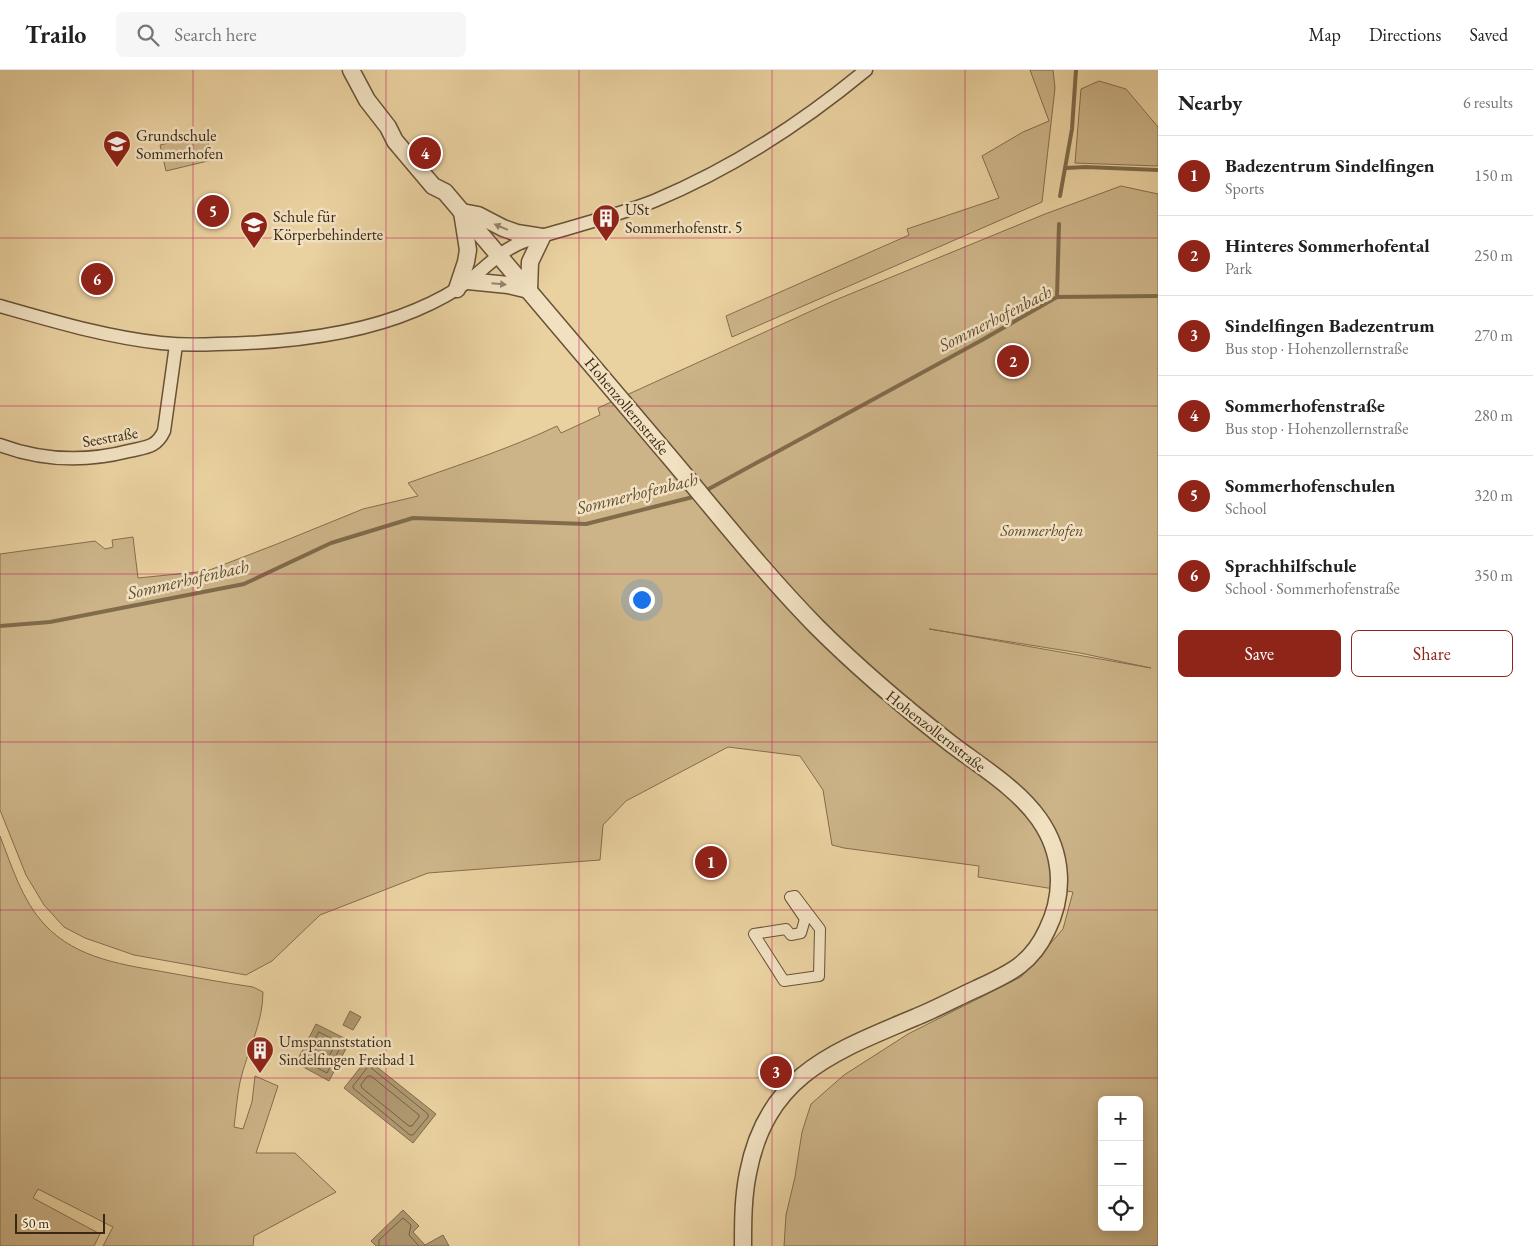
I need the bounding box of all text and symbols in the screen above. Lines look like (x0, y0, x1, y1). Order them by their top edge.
search box (116, 12, 466, 57)
text: Trailo (25, 19, 86, 50)
icon: search (134, 21, 162, 49)
text: Search here (174, 22, 257, 47)
text: Map (1309, 23, 1341, 46)
text: Directions (1369, 23, 1441, 46)
text: Saved (1469, 23, 1508, 46)
text: Nearby (1178, 89, 1242, 116)
text: 6 results (1463, 92, 1513, 113)
place label: Grundschule Sommerhofen (136, 125, 224, 164)
school or university icon: Grundschule Sommerhofen (102, 129, 132, 168)
pin: 4 (409, 134, 441, 172)
text: Badezentrum Sindelfingen (1225, 153, 1435, 178)
text: 1 (1190, 165, 1198, 186)
text: 150 m (1474, 165, 1513, 186)
text: Sports (1225, 178, 1264, 199)
pin: 5 (197, 192, 229, 230)
place label: USt Sommerhofenstr. 5 (625, 199, 742, 238)
building icon: USt Sommerhofenstr. 5 (591, 203, 621, 242)
place label: Schule für Körperbehinderte (273, 206, 383, 245)
school or university icon: Schule für Körperbehinderte (239, 210, 269, 249)
one-way arrow (493, 223, 508, 231)
text: Hinteres Sommerhofental (1225, 233, 1430, 258)
text: 2 (1190, 245, 1198, 266)
text: 250 m (1474, 245, 1513, 266)
text: Park (1225, 258, 1252, 279)
pin: 6 (81, 260, 113, 298)
one-way arrow (491, 280, 507, 288)
water label: Sommerhofenbach (934, 280, 1056, 358)
text: Sindelfingen Badezentrum (1225, 313, 1435, 338)
text: 3 (1190, 325, 1198, 346)
text: 270 m (1474, 325, 1513, 346)
text: Bus stop · Hohenzollernstraße (1225, 338, 1408, 359)
pin: 2 (997, 342, 1029, 380)
street label: Hohenzollernstraße (580, 353, 674, 459)
text: Sommerhofenstraße (1225, 393, 1385, 418)
text: 4 (1190, 405, 1198, 426)
text: 280 m (1474, 405, 1513, 426)
text: Bus stop · Hohenzollernstraße (1225, 418, 1408, 439)
street label: Seestraße (81, 422, 139, 452)
water label: Sommerhofenbach (573, 467, 700, 520)
text: Sommerhofenschulen (1225, 473, 1395, 498)
text: 5 (1190, 485, 1198, 506)
text: 320 m (1474, 485, 1513, 506)
text: School (1225, 498, 1267, 519)
park label: Sommerhofen (1000, 520, 1083, 541)
text: Sprachhilfschule (1225, 553, 1356, 578)
water label: Sommerhofenbach (124, 554, 251, 605)
text: 6 (1190, 565, 1198, 586)
text: 350 m (1474, 565, 1513, 586)
text: School · Sommerhofenstraße (1225, 578, 1400, 599)
your location (629, 587, 655, 613)
button: Save (1178, 630, 1341, 677)
button: Share (1351, 630, 1513, 677)
street label: Hohenzollernstraße (882, 685, 990, 777)
pin: 1 (695, 843, 727, 881)
place label: Umspannststation Sindelfingen Freibad 1 (279, 1031, 416, 1070)
building icon: Umspannststation Sindelfingen Freibad 1 (245, 1035, 275, 1074)
pin: 3 (760, 1053, 792, 1091)
map controls (1098, 1096, 1143, 1231)
button: + (1098, 1096, 1143, 1141)
button: − (1098, 1141, 1143, 1186)
button: locate (1098, 1186, 1143, 1231)
scale bar (15, 1211, 105, 1234)
text: 50 m (22, 1214, 49, 1232)

